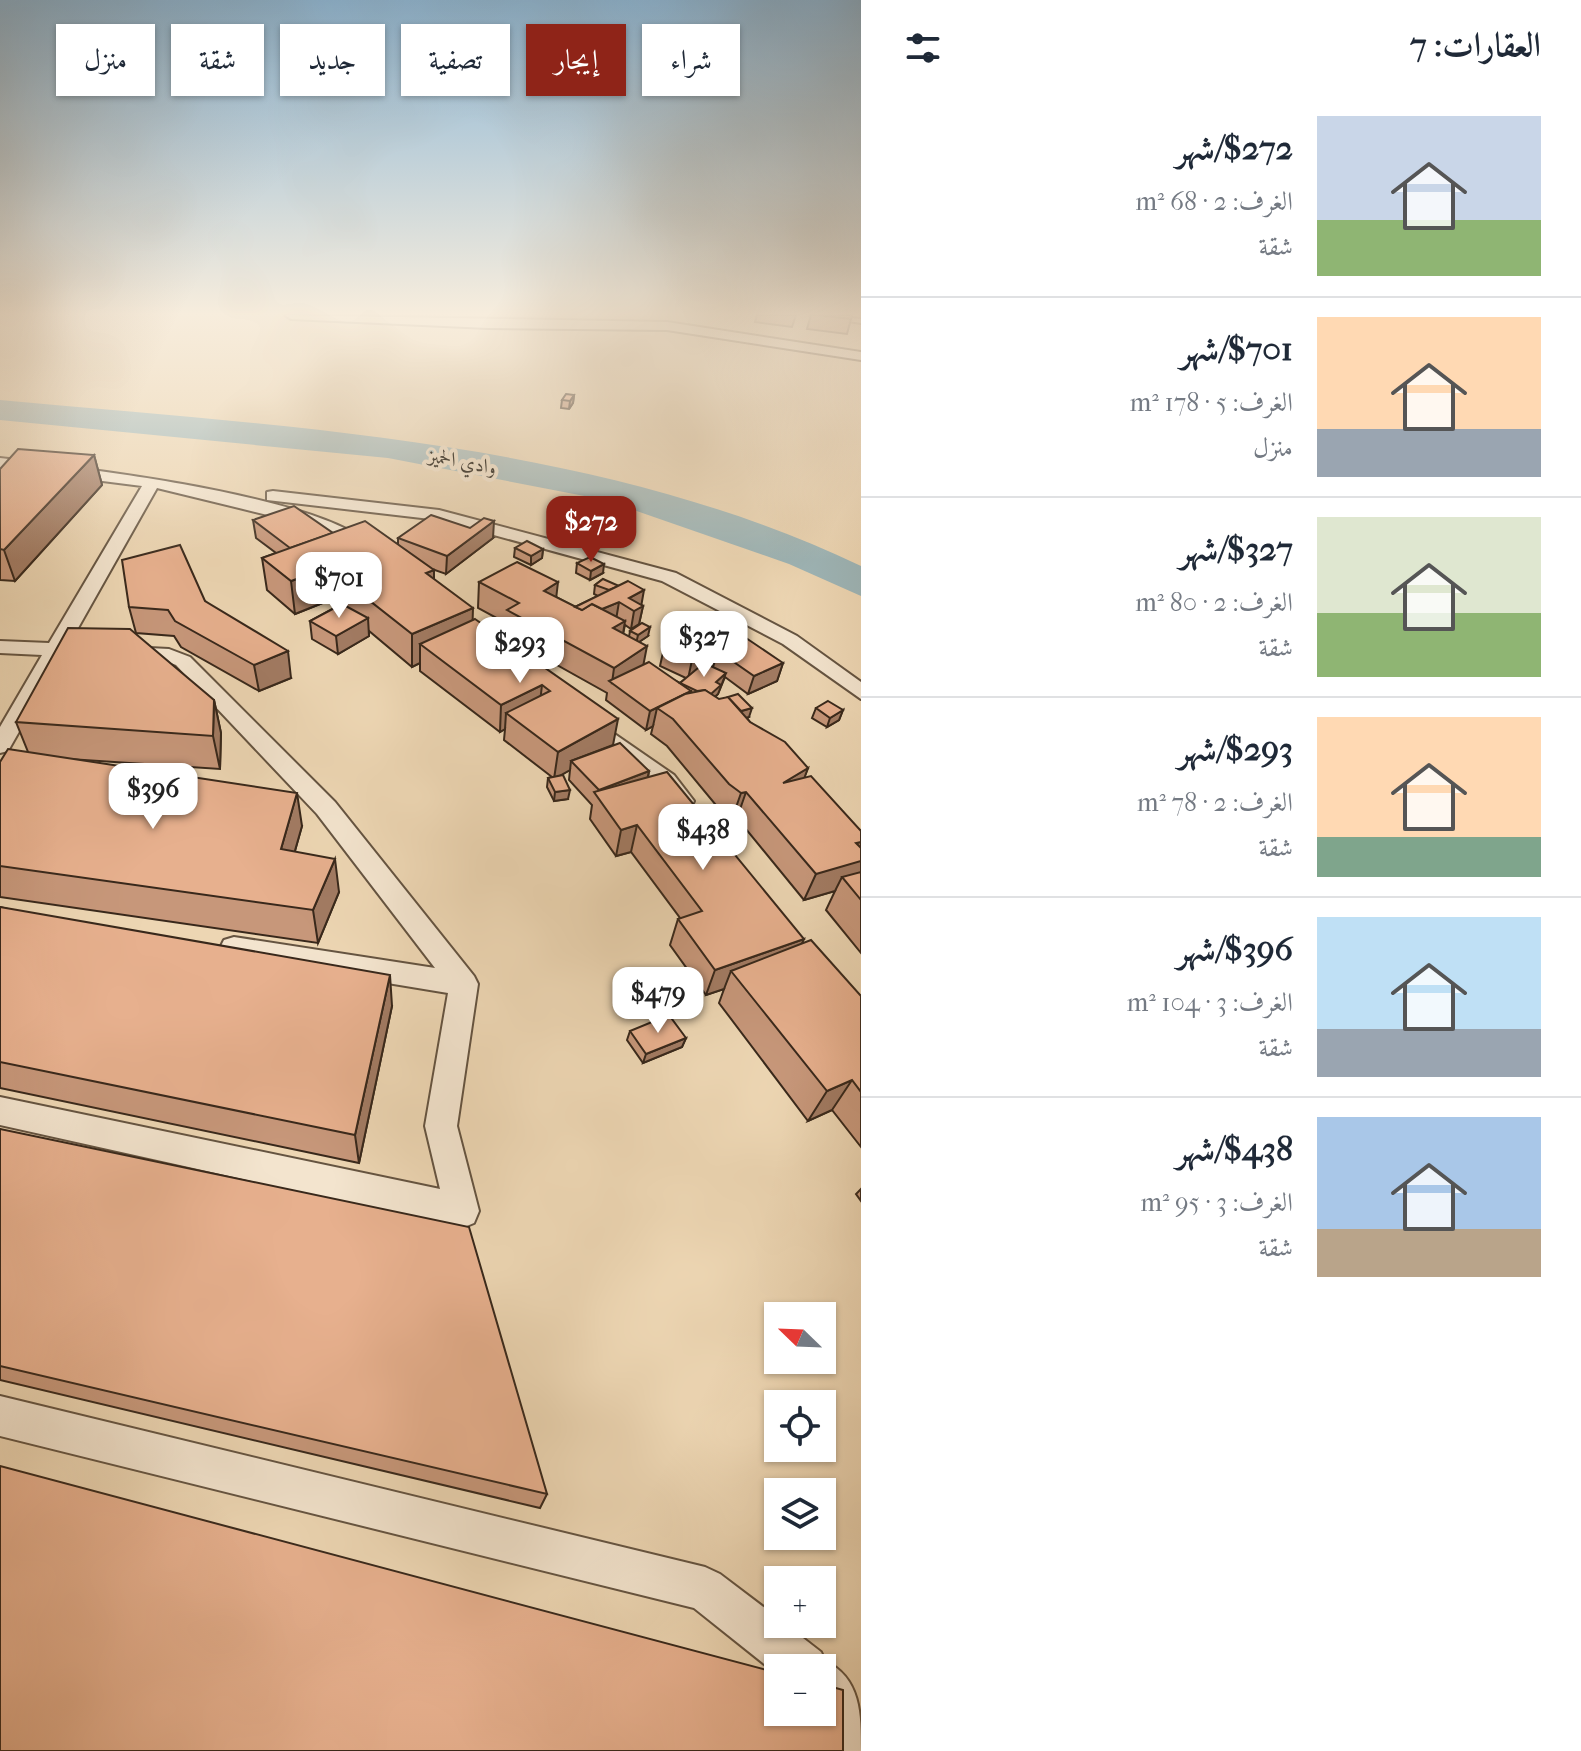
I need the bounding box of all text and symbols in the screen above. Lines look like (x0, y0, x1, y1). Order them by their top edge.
chip: منزل (56, 24, 155, 96)
chip: شقة (171, 24, 264, 96)
chip: جديد (280, 24, 385, 96)
chip: تصفية (401, 24, 510, 96)
chip: إيجار (526, 24, 626, 96)
chip: شراء (642, 24, 740, 96)
text: العقارات: 7 (1410, 25, 1541, 65)
icon: filters (901, 26, 945, 70)
text: $272/شهر (1176, 128, 1293, 168)
icon: home (1381, 148, 1477, 244)
text: الغرف: 2 · 68 m² (1135, 186, 1293, 217)
text: شقة (1259, 231, 1293, 262)
text: $701/شهر (1180, 329, 1293, 369)
icon: home (1381, 349, 1477, 445)
text: الغرف: 5 · 178 m² (1130, 387, 1293, 418)
text: منزل (1253, 432, 1293, 463)
water label: وادي الحميز (424, 443, 499, 483)
pin: $272 (544, 496, 638, 564)
text: $272 (564, 506, 618, 537)
text: $327/شهر (1179, 529, 1293, 569)
icon: home (1381, 549, 1477, 645)
pin: $701 (292, 552, 386, 620)
text: $701 (314, 562, 364, 593)
text: الغرف: 2 · 80 m² (1135, 587, 1293, 618)
pin: $327 (657, 611, 751, 679)
pin: $293 (473, 617, 567, 685)
text: $327 (679, 621, 729, 652)
text: $293 (494, 627, 546, 658)
text: شقة (1259, 632, 1293, 663)
text: $293/شهر (1178, 729, 1293, 769)
icon: home (1381, 749, 1477, 845)
pin: $396 (106, 763, 200, 831)
text: $396 (127, 773, 179, 804)
text: الغرف: 2 · 78 m² (1137, 787, 1293, 818)
pin: $438 (656, 804, 750, 872)
text: $438 (676, 814, 730, 845)
text: شقة (1259, 832, 1293, 863)
text: $396/شهر (1177, 929, 1293, 969)
icon: home (1381, 949, 1477, 1045)
pin: $479 (611, 967, 705, 1035)
text: $479 (630, 977, 686, 1008)
text: الغرف: 3 · 104 m² (1127, 987, 1293, 1018)
text: شقة (1259, 1032, 1293, 1063)
text: $438/شهر (1176, 1129, 1293, 1169)
icon: home (1381, 1149, 1477, 1245)
text: الغرف: 3 · 95 m² (1140, 1187, 1293, 1218)
text: شقة (1259, 1232, 1293, 1263)
north arrow (764, 1302, 836, 1374)
map controls (764, 1302, 836, 1726)
button: locate (764, 1390, 836, 1462)
button: layers (764, 1478, 836, 1550)
button: + (764, 1566, 836, 1638)
button: − (764, 1654, 836, 1726)

